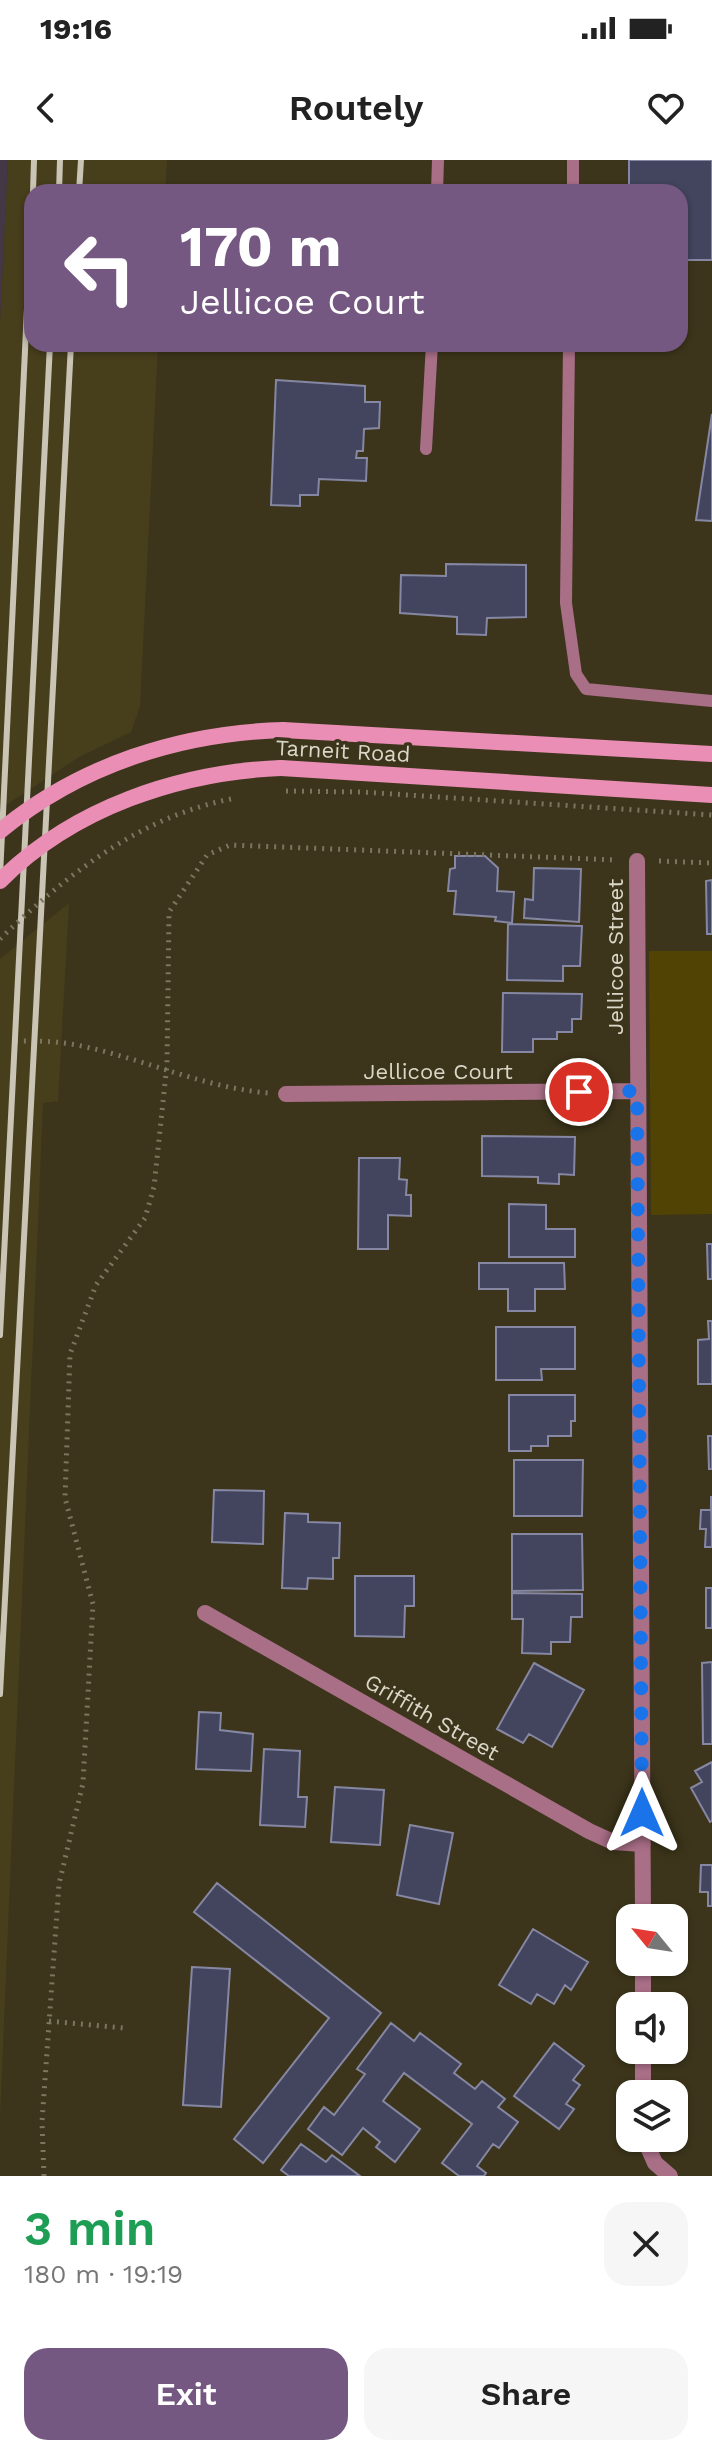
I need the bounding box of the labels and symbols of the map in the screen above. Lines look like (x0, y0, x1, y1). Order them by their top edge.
street label: Tarneit Road (275, 735, 411, 767)
street label: Jellicoe Street (603, 879, 628, 1035)
pin (545, 1058, 613, 1126)
street label: Jellicoe Court (363, 1059, 513, 1084)
street label: Griffith Street (361, 1669, 503, 1765)
position arrow (600, 1771, 684, 1855)
north arrow (616, 1904, 688, 1976)

